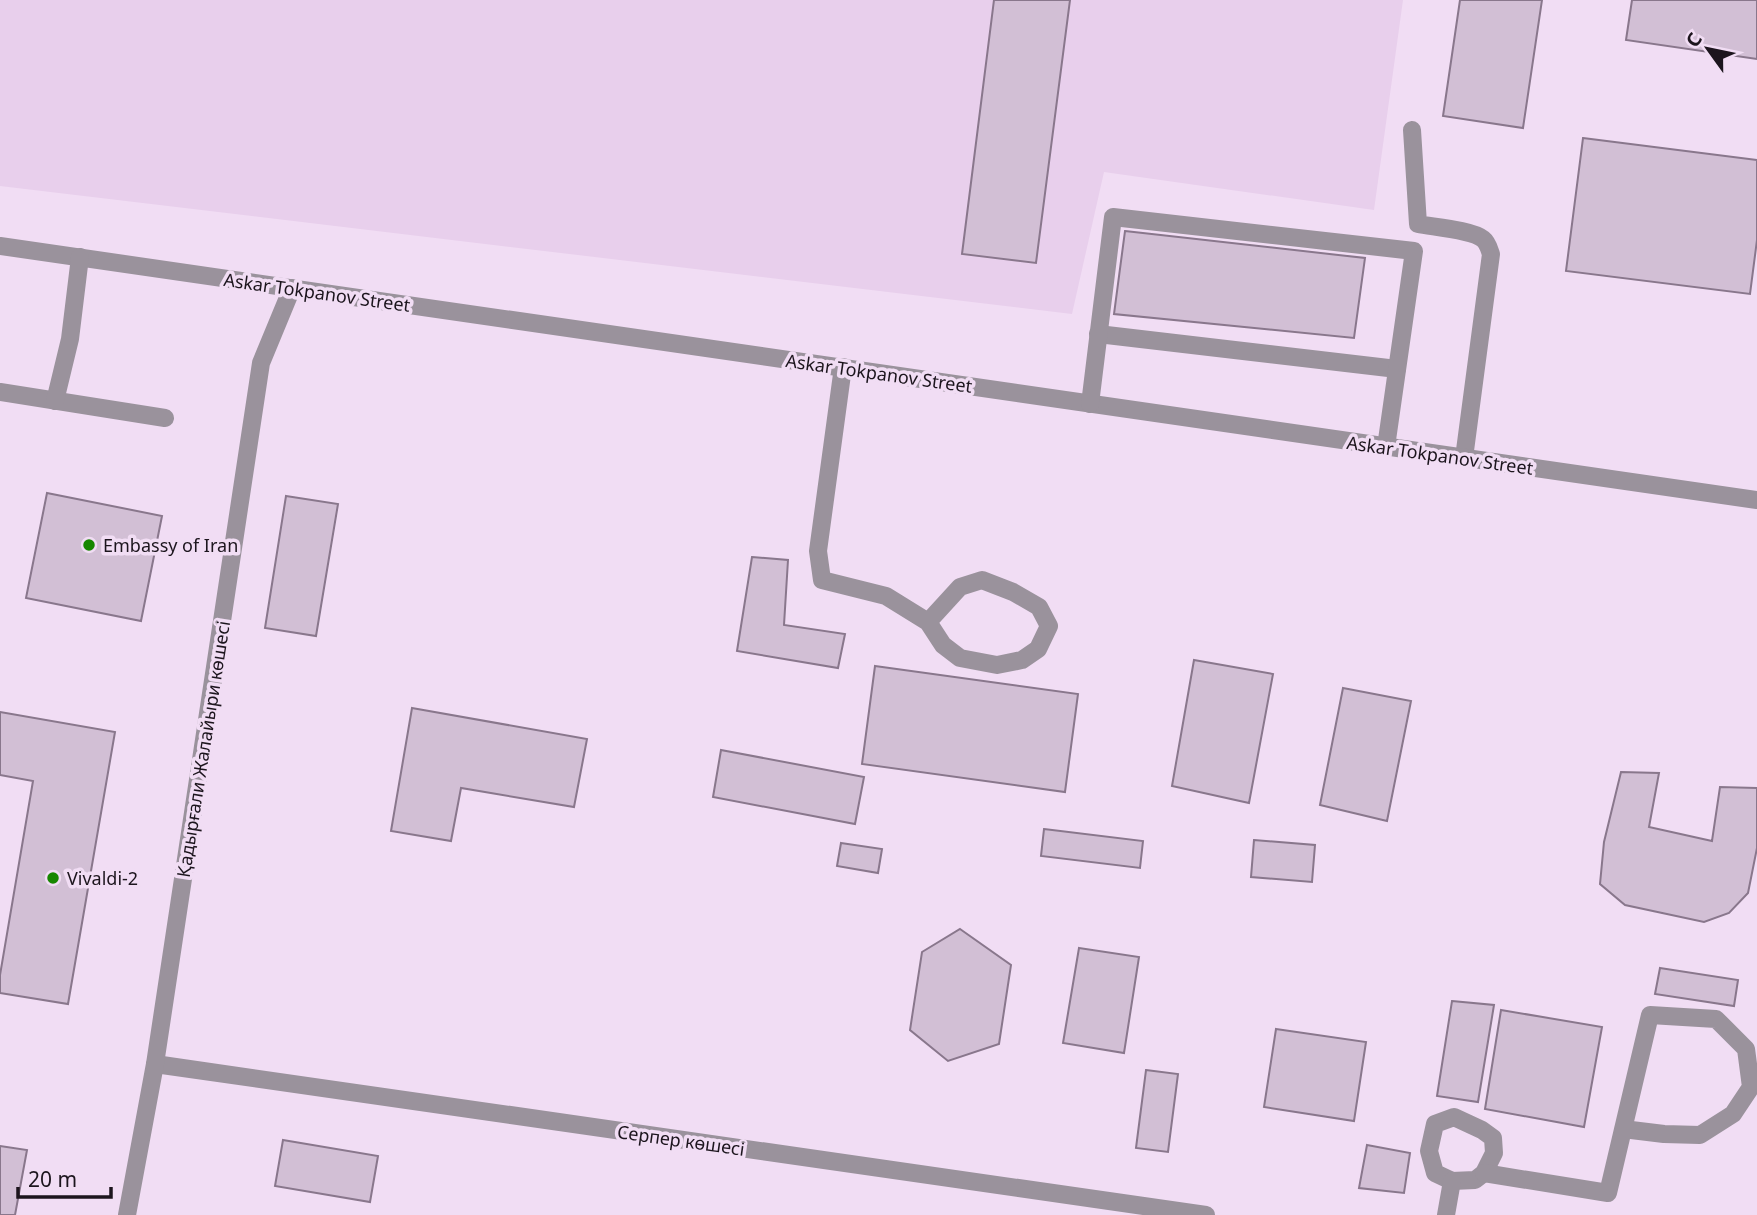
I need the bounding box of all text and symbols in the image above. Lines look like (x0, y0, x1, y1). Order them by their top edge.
north arrow (1673, 14, 1743, 84)
text: С (1679, 28, 1708, 52)
street label: Askar Tokpanov Street (222, 267, 412, 317)
street label: Askar Tokpanov Street (784, 348, 974, 398)
street label: Askar Tokpanov Street (1345, 430, 1535, 480)
place label: Embassy of Iran (103, 533, 238, 557)
marker: Embassy of Iran (81, 537, 97, 553)
street label: Қадырғали Жалайыри көшесі (171, 619, 235, 879)
place label: Vivaldi-2 (67, 866, 138, 890)
marker: Vivaldi-2 (45, 870, 61, 886)
street label: Серпер көшесі (616, 1119, 746, 1161)
scale bar (18, 1156, 110, 1200)
text: 20 m (28, 1165, 77, 1193)

